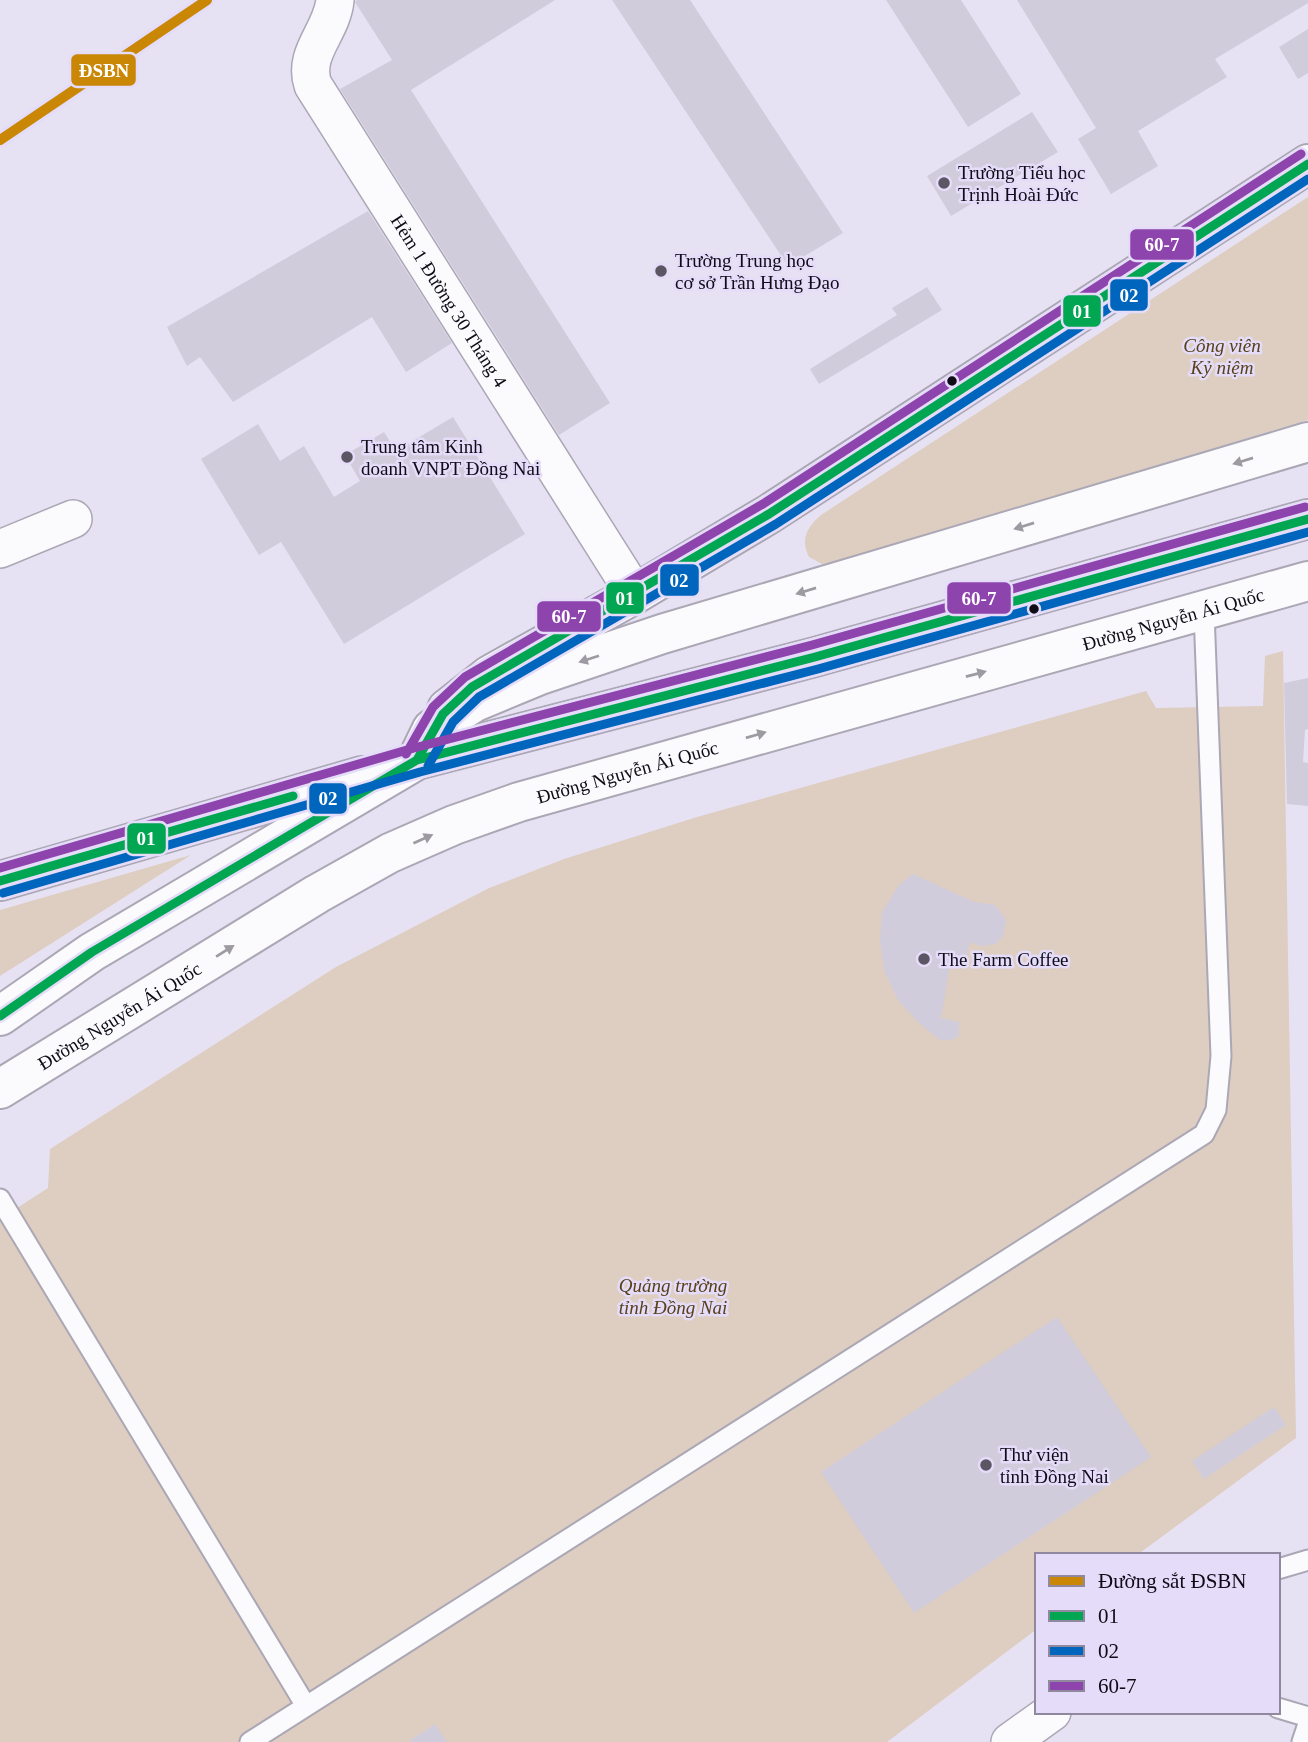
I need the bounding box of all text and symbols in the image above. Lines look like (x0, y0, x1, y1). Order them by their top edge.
line badge: ĐSBN (70, 53, 137, 87)
text: ĐSBN (79, 60, 130, 81)
place label: Trường Tiểu học Trịnh Hoài Đức (958, 162, 1085, 205)
marker: Trường Tiểu học Trịnh Hoài Đức (936, 175, 952, 191)
street label: Hẻm 1 Đường 30 Tháng 4 (387, 211, 512, 391)
line badge: 60-7 (1129, 228, 1195, 261)
text: 60-7 (1145, 234, 1180, 255)
place label: Trường Trung học cơ sở Trần Hưng Đạo (675, 250, 839, 293)
marker: Trường Trung học cơ sở Trần Hưng Đạo (653, 263, 669, 279)
line badge: 02 (1109, 278, 1149, 312)
text: 02 (1120, 285, 1139, 306)
line badge: 01 (1062, 294, 1102, 328)
text: 01 (1073, 301, 1092, 322)
park label: Công viên Kỷ niệm (1183, 335, 1261, 378)
unlabelled marker (945, 374, 959, 388)
place label: Trung tâm Kinh doanh VNPT Đồng Nai (361, 436, 540, 479)
marker: Trung tâm Kinh doanh VNPT Đồng Nai (339, 449, 355, 465)
one-way arrow (1232, 457, 1253, 467)
one-way arrow (1013, 521, 1035, 532)
line badge: 02 (659, 563, 700, 597)
text: 02 (670, 570, 689, 591)
line badge: 01 (605, 581, 645, 615)
line badge: 60-7 (946, 581, 1012, 615)
street label: Đường Nguyễn Ái Quốc (1080, 584, 1266, 655)
one-way arrow (796, 586, 817, 596)
text: 01 (616, 588, 635, 609)
text: 60-7 (962, 588, 997, 609)
line badge: 60-7 (536, 600, 602, 633)
unlabelled marker (1027, 602, 1041, 616)
text: 60-7 (552, 606, 587, 627)
one-way arrow (579, 654, 600, 665)
one-way arrow (965, 668, 987, 679)
one-way arrow (746, 729, 767, 739)
street label: Đường Nguyễn Ái Quốc (534, 737, 720, 808)
line badge: 02 (308, 782, 348, 815)
text: 02 (319, 788, 338, 809)
line badge: 01 (126, 822, 167, 855)
text: 01 (137, 828, 156, 849)
one-way arrow (412, 833, 433, 844)
one-way arrow (215, 944, 235, 957)
place label: The Farm Coffee (938, 949, 1069, 970)
marker: The Farm Coffee (916, 951, 932, 967)
street label: Đường Nguyễn Ái Quốc (34, 958, 205, 1074)
park label: Quảng trường tỉnh Đồng Nai (619, 1275, 727, 1318)
place label: Thư viện tỉnh Đồng Nai (1000, 1444, 1109, 1487)
marker: Thư viện tỉnh Đồng Nai (978, 1457, 994, 1473)
legend (1035, 1553, 1280, 1714)
text: Đường sắt ĐSBN (1098, 1569, 1247, 1593)
text: 01 (1098, 1604, 1119, 1628)
text: 02 (1098, 1639, 1119, 1663)
text: 60-7 (1098, 1674, 1137, 1698)

